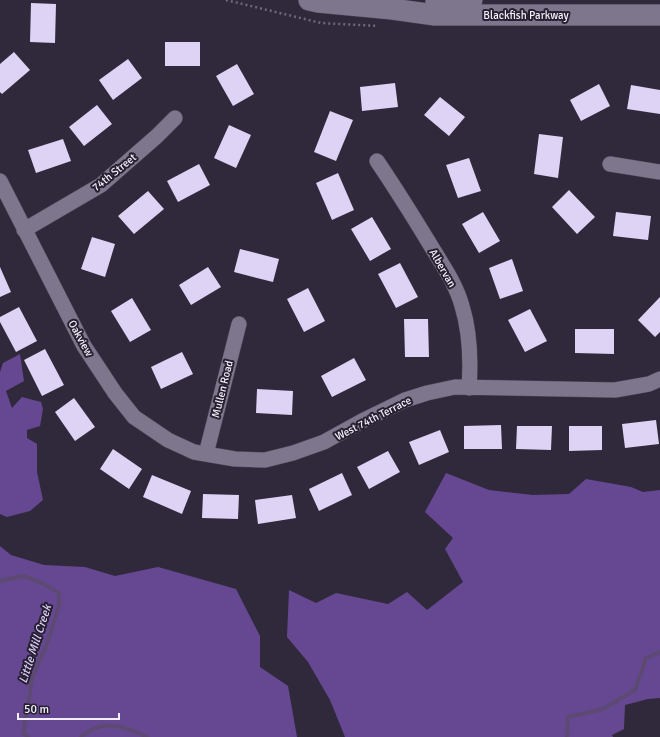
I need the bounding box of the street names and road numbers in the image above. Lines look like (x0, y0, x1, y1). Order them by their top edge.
street label: Blackfish Parkway (483, 9, 570, 22)
street label: 74th Street (90, 151, 139, 194)
street label: Albervan (426, 247, 459, 290)
street label: Oakview (65, 318, 96, 359)
street label: Mullen Road (209, 359, 236, 419)
street label: West 74th Terrace (333, 394, 414, 443)

